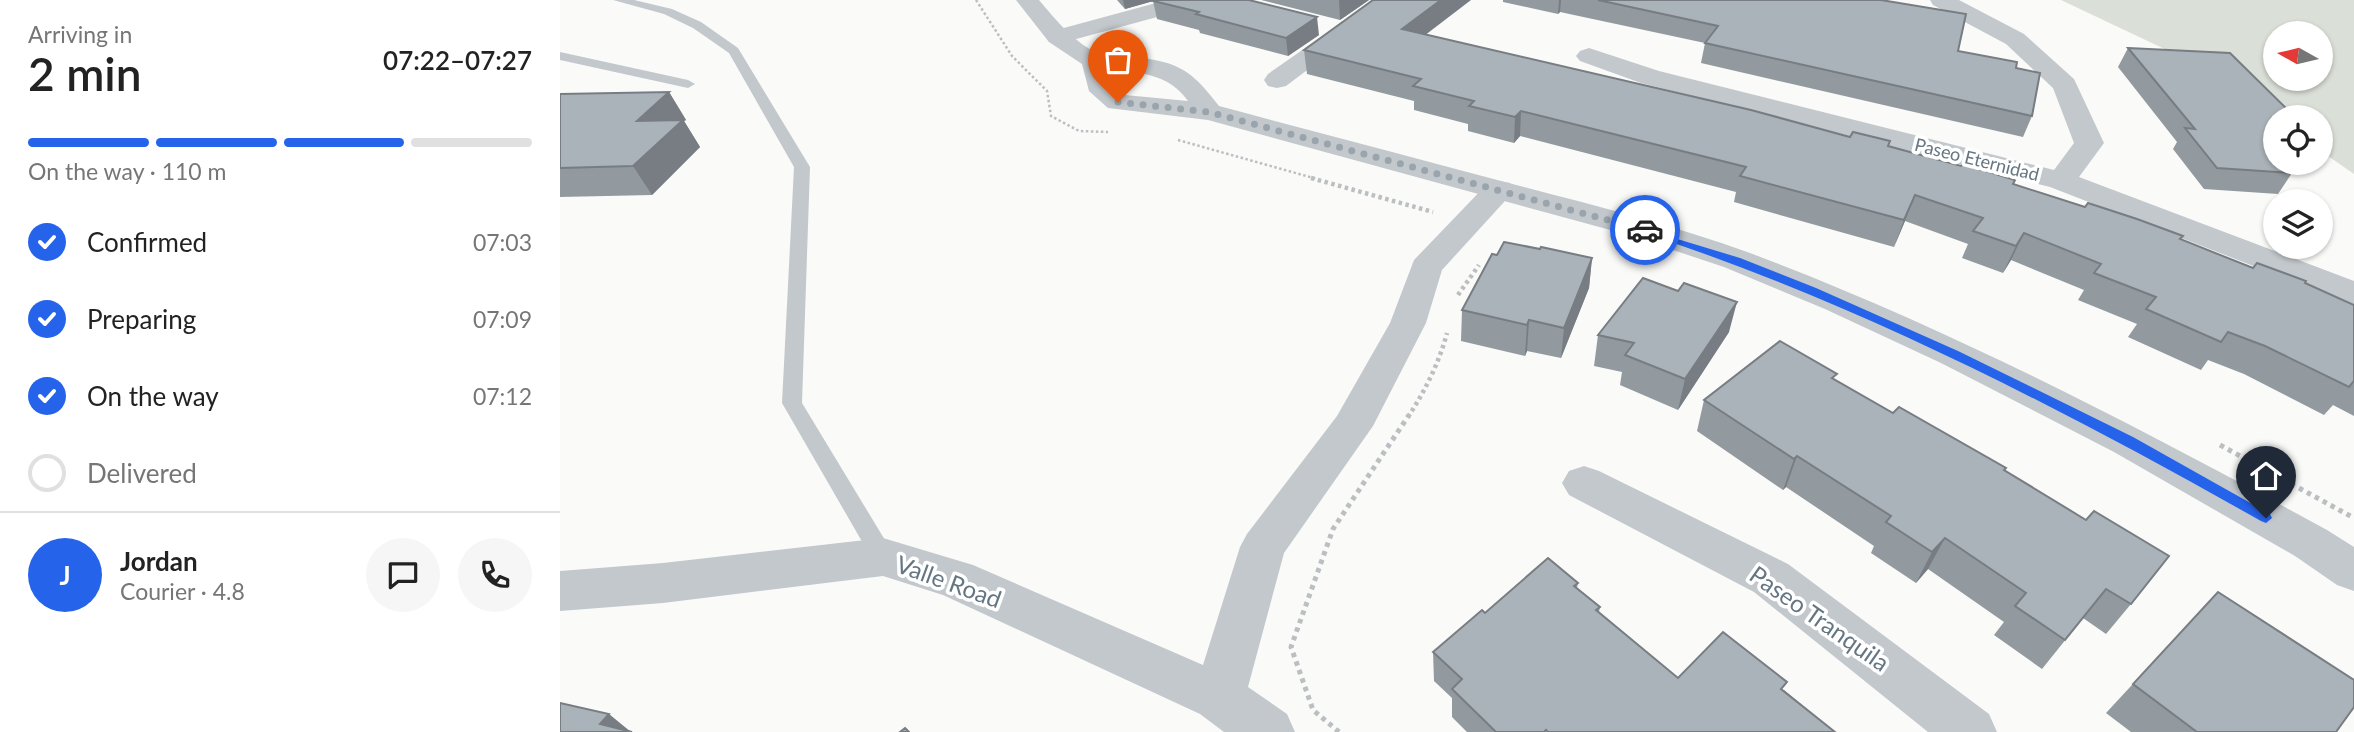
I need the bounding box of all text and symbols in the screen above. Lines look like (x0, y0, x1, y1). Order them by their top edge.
text: Arriving in (28, 20, 132, 48)
north arrow (2263, 21, 2333, 91)
map controls (2263, 21, 2333, 259)
pin (1088, 30, 1148, 102)
icon: bag (1099, 41, 1137, 79)
text: 07:22–07:27 (383, 44, 532, 76)
text: 2 min (28, 46, 142, 101)
button: locate (2263, 105, 2333, 175)
street label: Paseo Eternidad (1912, 133, 2042, 185)
text: On the way · 110 m (28, 157, 227, 185)
button: layers (2263, 189, 2333, 259)
courier (1610, 195, 1680, 265)
icon: car (1626, 211, 1664, 249)
icon: check (28, 223, 66, 261)
text: Confirmed (87, 226, 207, 258)
text: 07:03 (473, 228, 532, 256)
icon: check (28, 300, 66, 338)
text: Preparing (87, 303, 196, 335)
text: 07:09 (473, 305, 532, 333)
icon: check (28, 377, 66, 415)
text: On the way (87, 380, 219, 412)
text: 07:12 (473, 382, 532, 410)
pin (2236, 446, 2296, 518)
text: Delivered (87, 457, 197, 489)
icon: home (2247, 457, 2285, 495)
button: chat (366, 538, 440, 612)
button: phone (458, 538, 532, 612)
text: Jordan (120, 545, 198, 577)
street label: Valle Road (892, 549, 1006, 613)
text: J (59, 559, 71, 591)
street label: Paseo Tranquila (1745, 559, 1895, 677)
text: Courier · 4.8 (120, 577, 245, 605)

